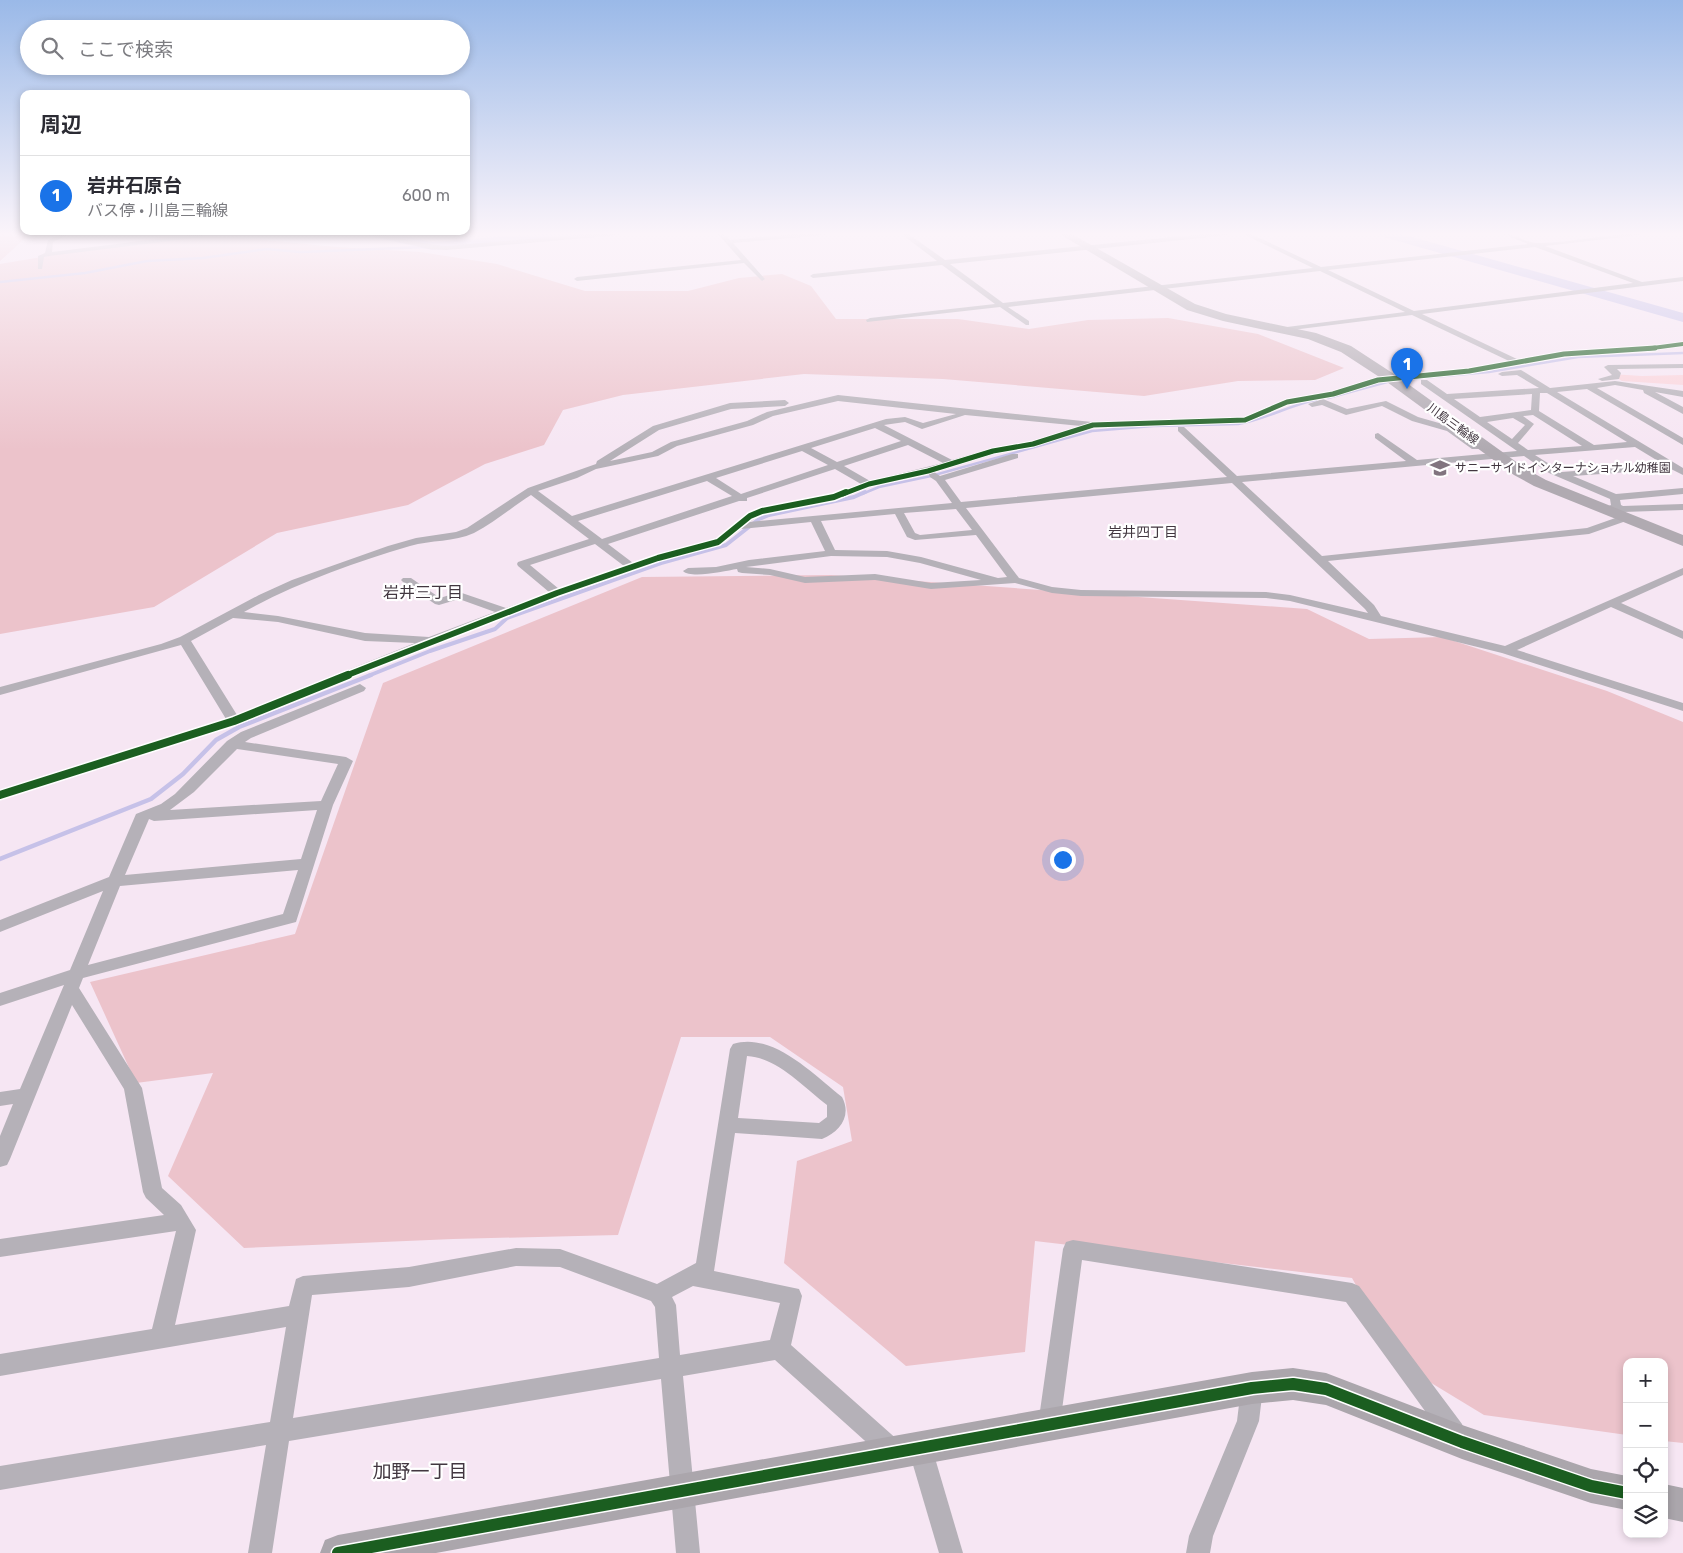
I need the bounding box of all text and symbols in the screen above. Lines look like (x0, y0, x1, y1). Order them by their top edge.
search box (20, 20, 470, 75)
icon: search (38, 34, 66, 62)
text: ここで検索 (78, 38, 173, 61)
text: 周辺 (40, 112, 82, 137)
text: 岩井石原台 (87, 174, 182, 197)
text: 1 (52, 186, 60, 205)
text: 600 m (402, 186, 450, 205)
text: バス停 · 川島三輪線 (87, 201, 228, 220)
pin: 1 (1391, 348, 1423, 389)
street label: 川島三輪線 (1425, 401, 1481, 447)
school or university icon: サニーサイドインターナショナル幼稚園 (1429, 457, 1451, 479)
place label: サニーサイドインターナショナル幼稚園 (1455, 461, 1671, 475)
district label: 岩井四丁目 (1108, 524, 1178, 541)
district label: 岩井三丁目 (383, 583, 463, 602)
your location (1050, 847, 1076, 873)
map controls (1623, 1358, 1668, 1538)
button: + (1623, 1358, 1668, 1403)
button: − (1623, 1403, 1668, 1448)
button: locate (1623, 1448, 1668, 1493)
district label: 加野一丁目 (372, 1460, 468, 1483)
button: layers (1623, 1493, 1668, 1538)

